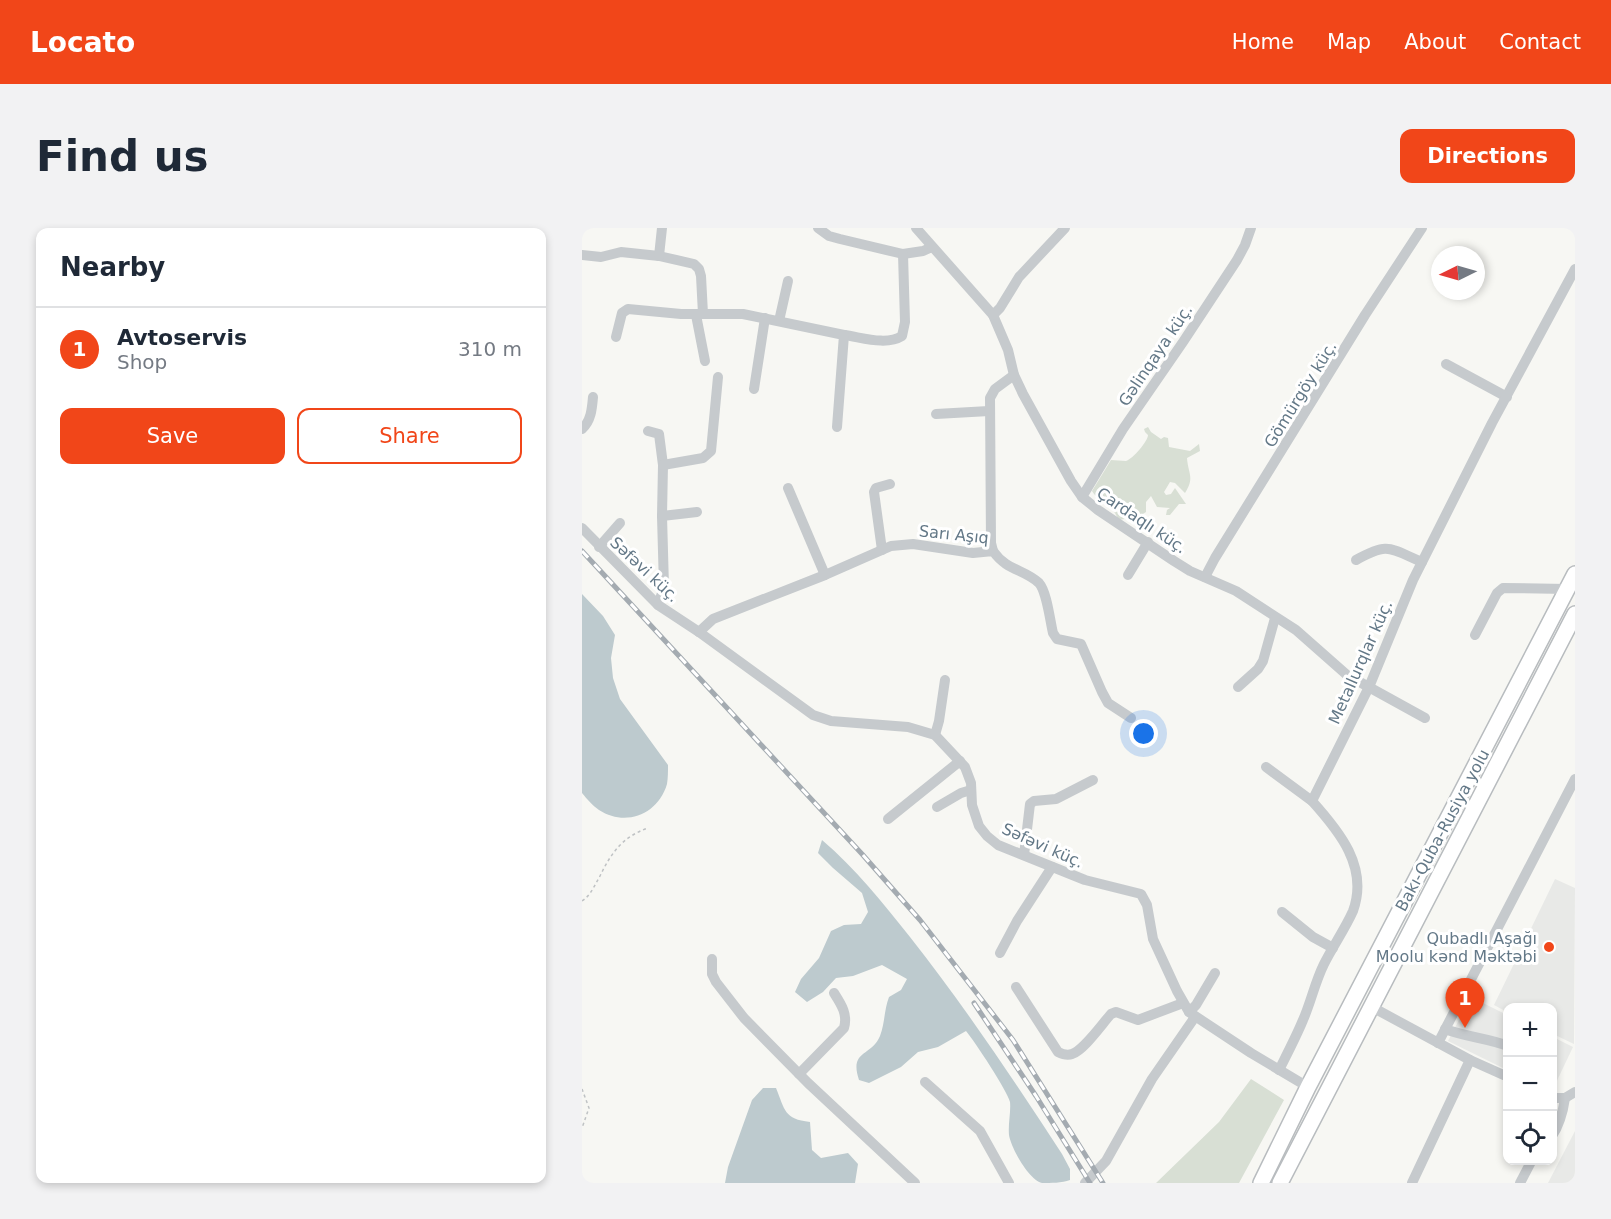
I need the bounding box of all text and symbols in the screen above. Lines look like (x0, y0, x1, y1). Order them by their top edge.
text: Locato (30, 26, 135, 59)
text: Home (1232, 30, 1294, 54)
text: Map (1327, 30, 1371, 54)
text: About (1404, 30, 1466, 54)
text: Contact (1499, 30, 1581, 54)
button: Directions (1400, 129, 1575, 183)
text: Find us (36, 132, 209, 181)
north arrow (1431, 246, 1485, 300)
text: Nearby (60, 252, 165, 282)
street label: Gəlinqaya küç. (1114, 301, 1196, 410)
text: Avtoservis (117, 325, 247, 350)
text: 1 (73, 337, 86, 361)
text: 310 m (458, 337, 522, 361)
street label: Gömürgöy küç. (1260, 338, 1341, 451)
text: Shop (117, 350, 167, 374)
button: Save (60, 408, 285, 464)
button: Share (297, 408, 522, 464)
street label: Çardaqlı küç. (1093, 483, 1190, 557)
street label: Sarı Aşıq (918, 521, 990, 548)
street label: Səfəvi küç. (606, 533, 683, 606)
street label: Metallurqlar küç. (1325, 597, 1396, 727)
your location (1129, 719, 1158, 748)
street label: Bakı-Quba-Rusiya yolu (1392, 746, 1493, 915)
street label: Səfəvi küç. (999, 819, 1087, 872)
place label: Qubadlı Aşağı Moolu kənd Məktəbi (1376, 929, 1537, 966)
marker: Qubadlı Aşağı Moolu kənd Məktəbi (1542, 940, 1556, 954)
pin: 1 (1446, 978, 1484, 1028)
map controls (1503, 1003, 1557, 1165)
button: + (1503, 1003, 1557, 1057)
button: − (1503, 1057, 1557, 1111)
button: locate (1503, 1111, 1557, 1165)

